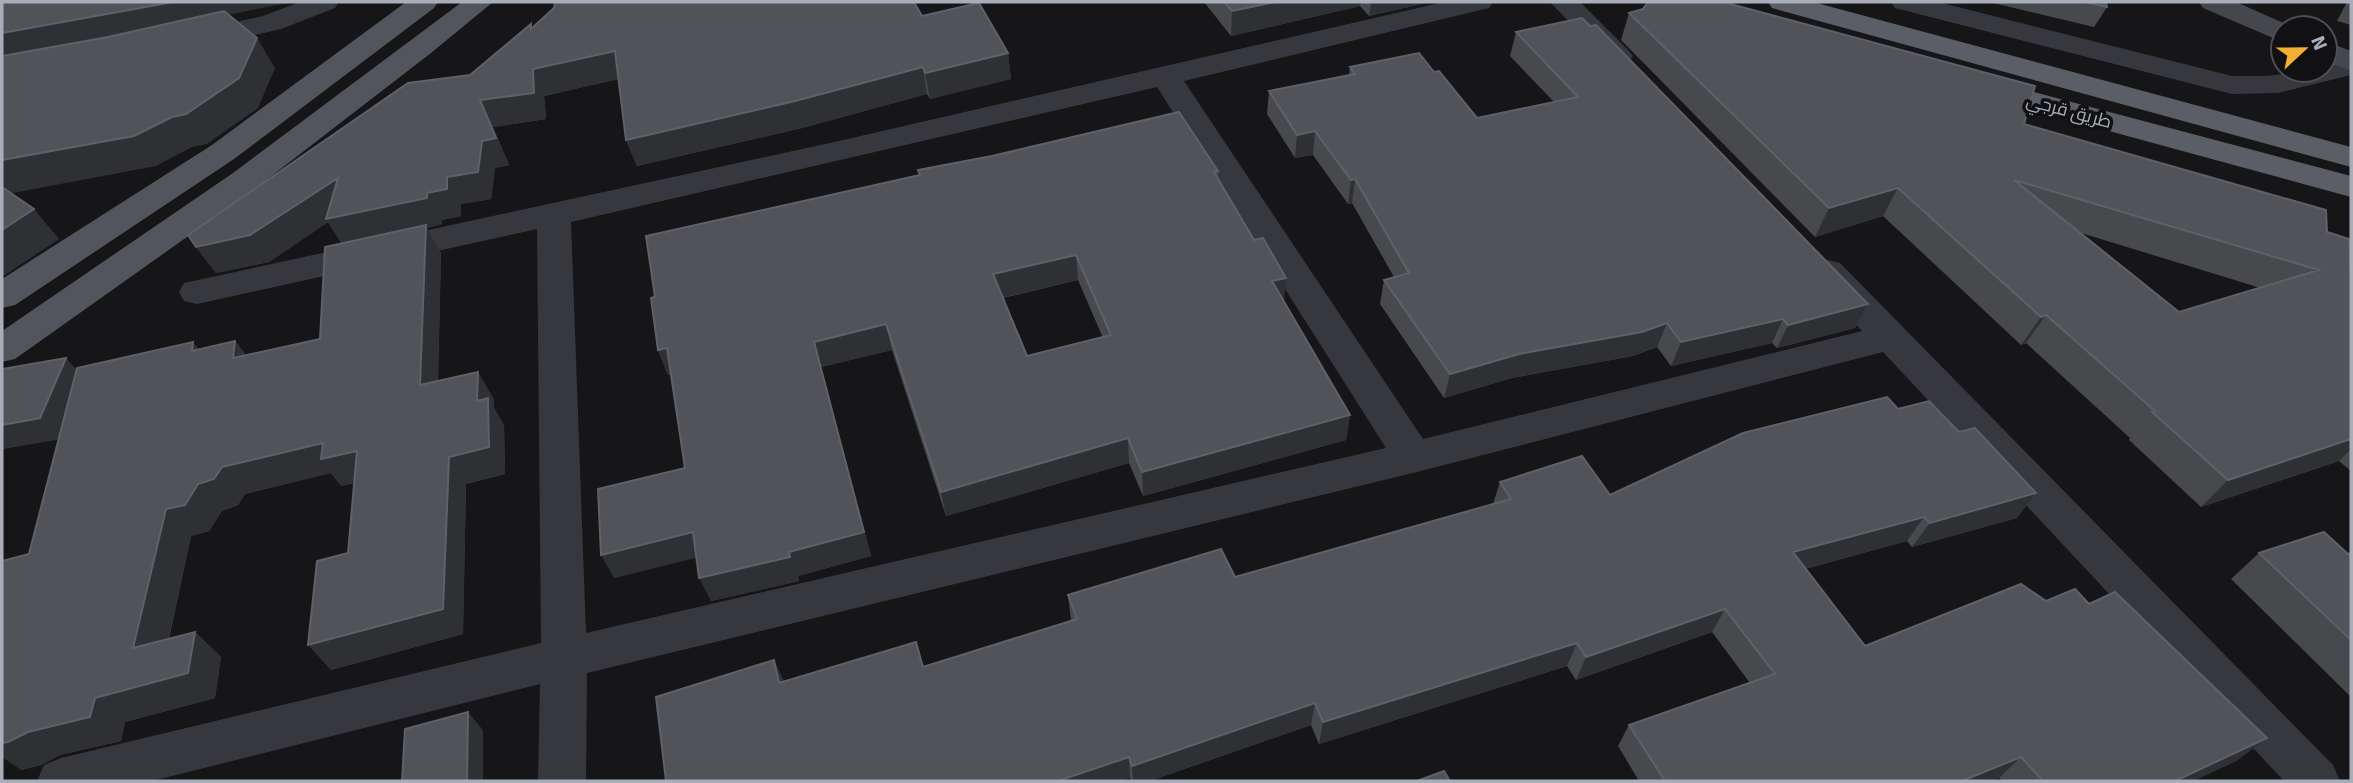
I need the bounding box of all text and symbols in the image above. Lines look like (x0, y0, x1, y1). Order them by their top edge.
north arrow (2269, 14, 2339, 84)
text: N (2305, 32, 2332, 54)
street label: طريق قرجي (2023, 89, 2114, 136)

